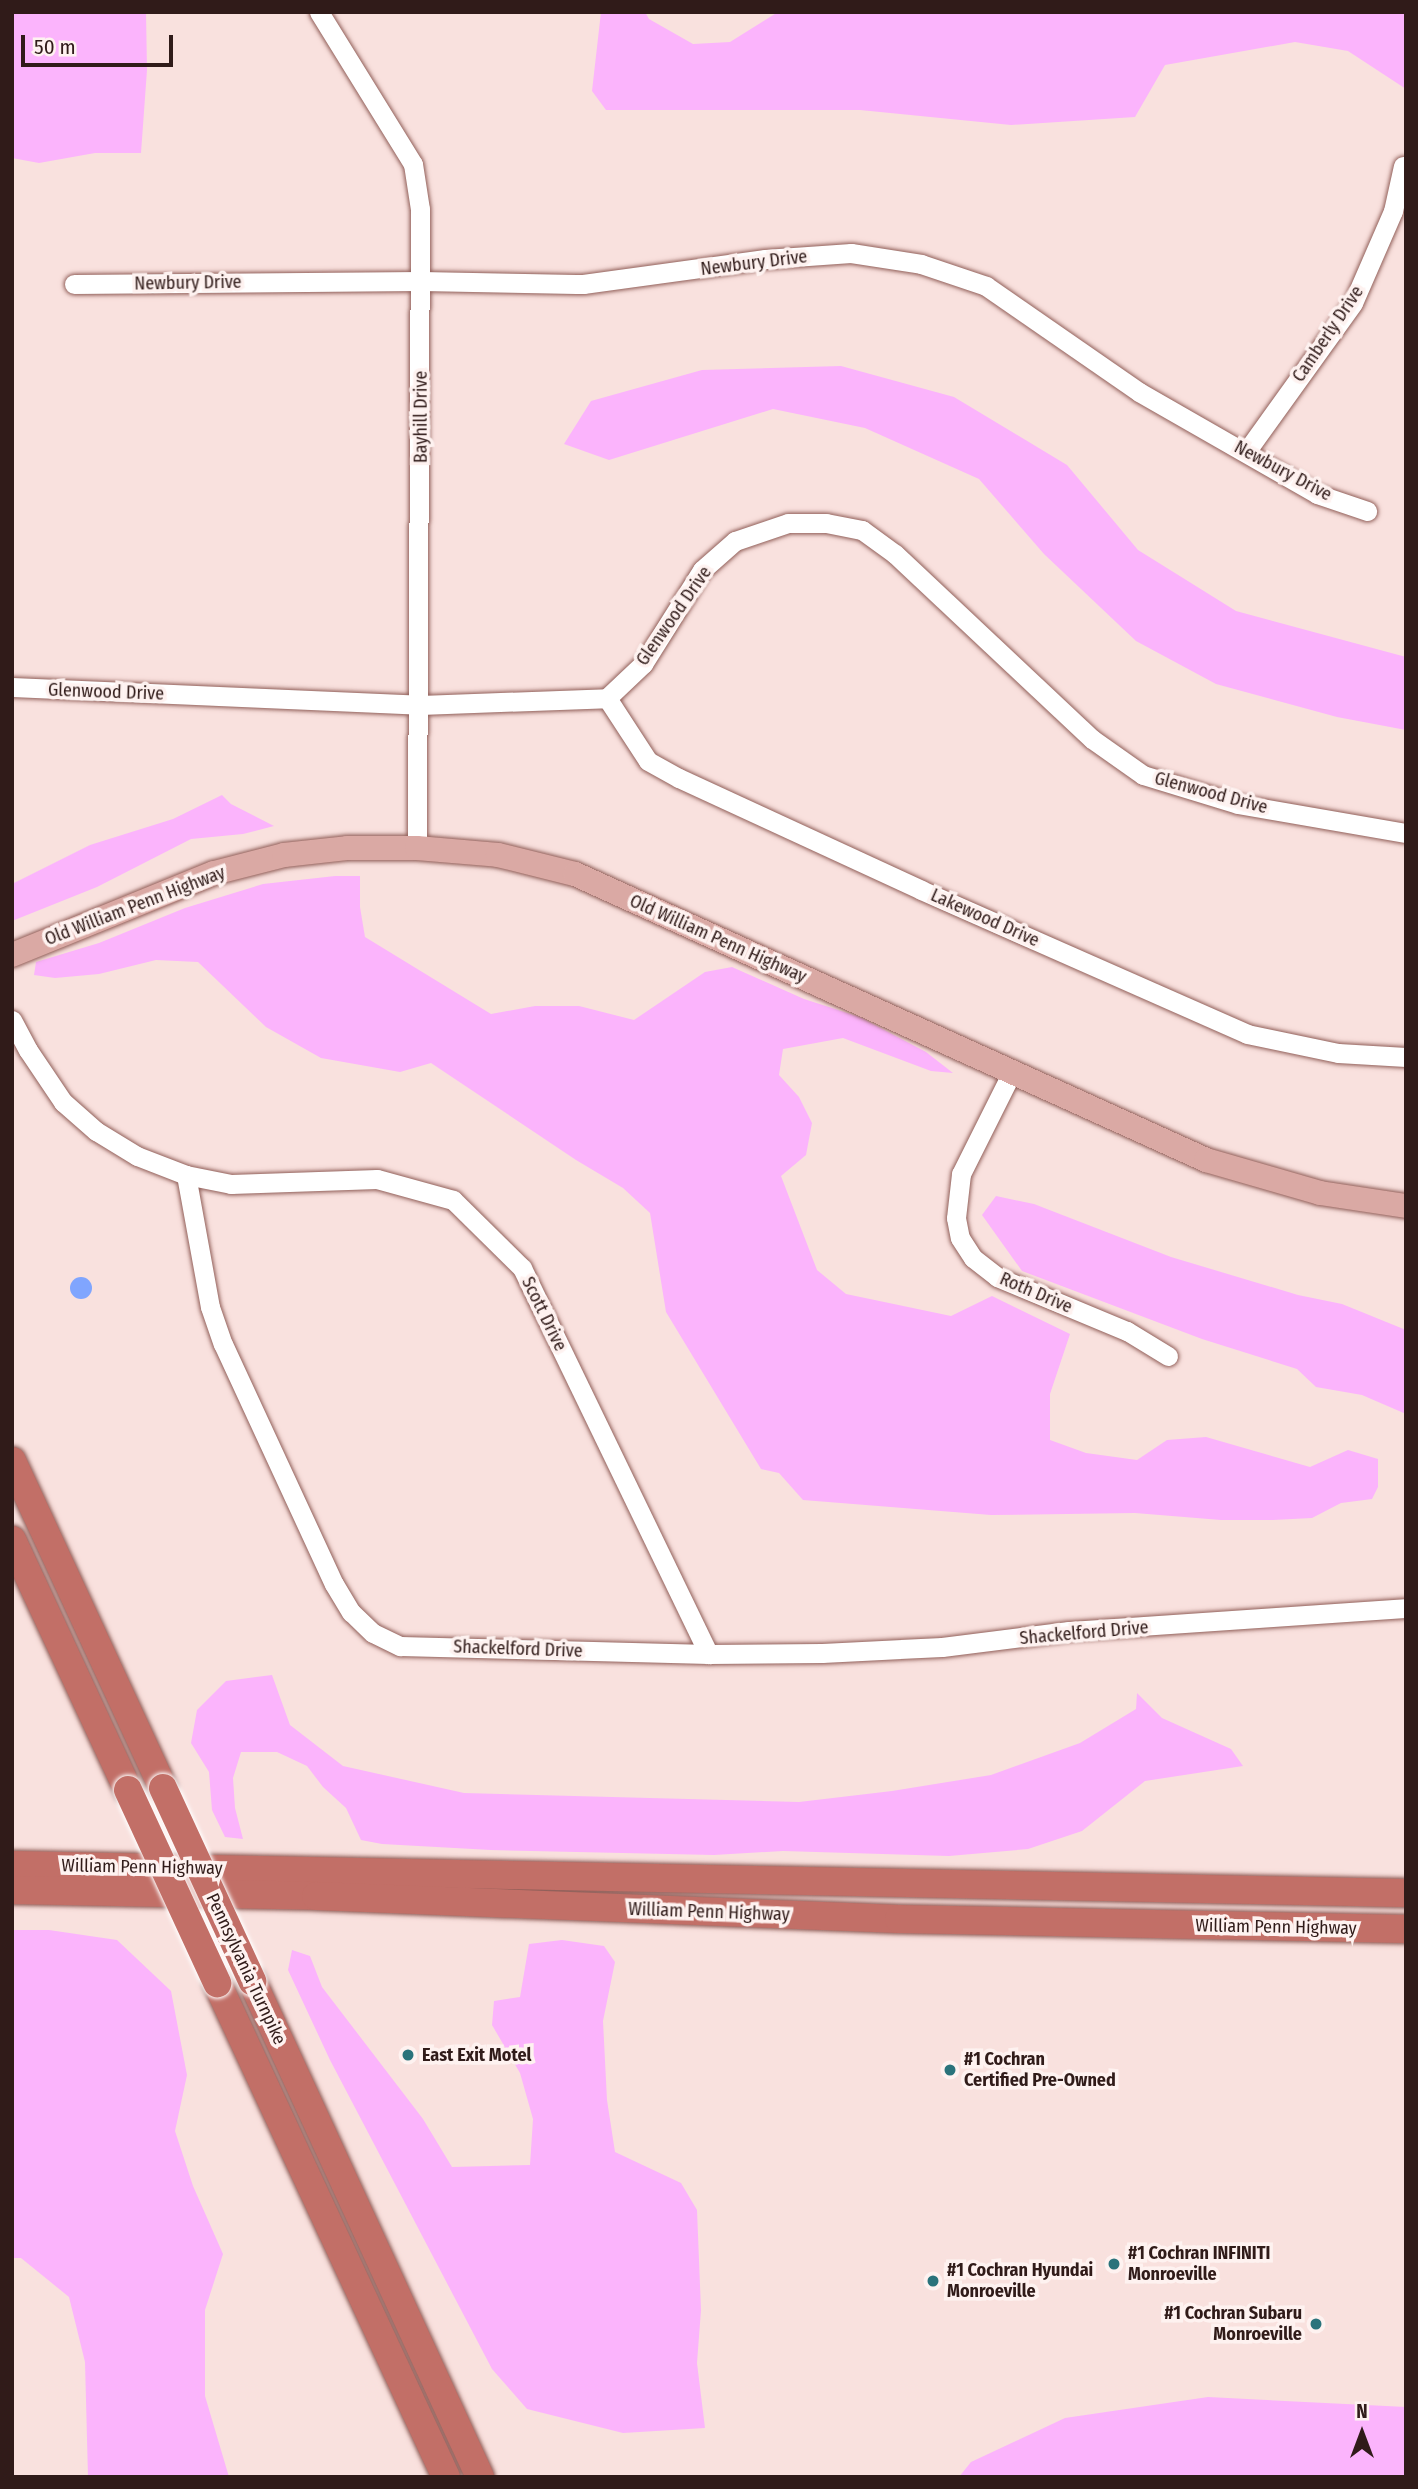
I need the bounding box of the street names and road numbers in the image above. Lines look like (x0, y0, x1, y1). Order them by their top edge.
street label: Newbury Drive (699, 246, 809, 280)
street label: Newbury Drive (134, 271, 242, 295)
street label: Camberly Drive (1288, 282, 1368, 386)
street label: Bayhill Drive (410, 371, 432, 463)
street label: Newbury Drive (1231, 436, 1335, 506)
street label: Glenwood Drive (632, 562, 716, 670)
street label: Glenwood Drive (48, 679, 164, 705)
street label: Glenwood Drive (1152, 768, 1270, 818)
street label: Old William Penn Highway (42, 862, 228, 950)
street label: Lakewood Drive (927, 884, 1043, 952)
street label: Old William Penn Highway (626, 890, 810, 988)
street label: Roth Drive (996, 1268, 1076, 1318)
street label: Scott Drive (517, 1273, 571, 1355)
street label: Shackelford Drive (1019, 1617, 1149, 1649)
street label: Shackelford Drive (453, 1636, 583, 1662)
street label: William Penn Highway (61, 1855, 223, 1879)
street label: Pennsylvania Turnpike (201, 1890, 291, 2048)
street label: William Penn Highway (628, 1898, 790, 1926)
street label: William Penn Highway (1195, 1915, 1357, 1939)

